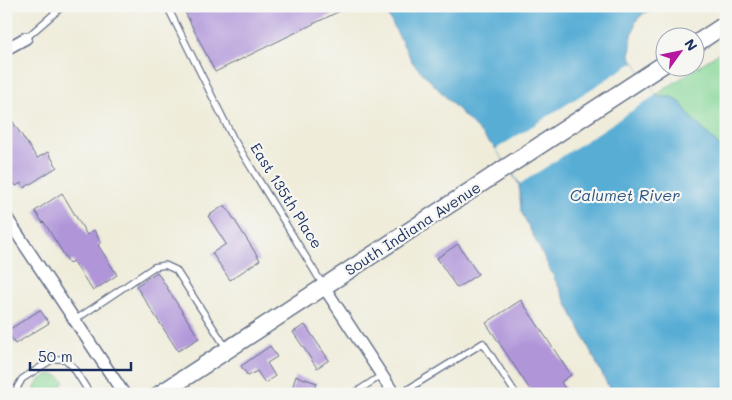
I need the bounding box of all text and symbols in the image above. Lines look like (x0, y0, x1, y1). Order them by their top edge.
north arrow (654, 28, 704, 78)
text: N (680, 35, 702, 54)
street label: East 135th Place (246, 139, 327, 252)
street label: South Indiana Avenue (341, 177, 484, 280)
water label: Calumet River (570, 184, 680, 205)
scale bar (30, 340, 131, 372)
text: 50 m (38, 346, 73, 366)

